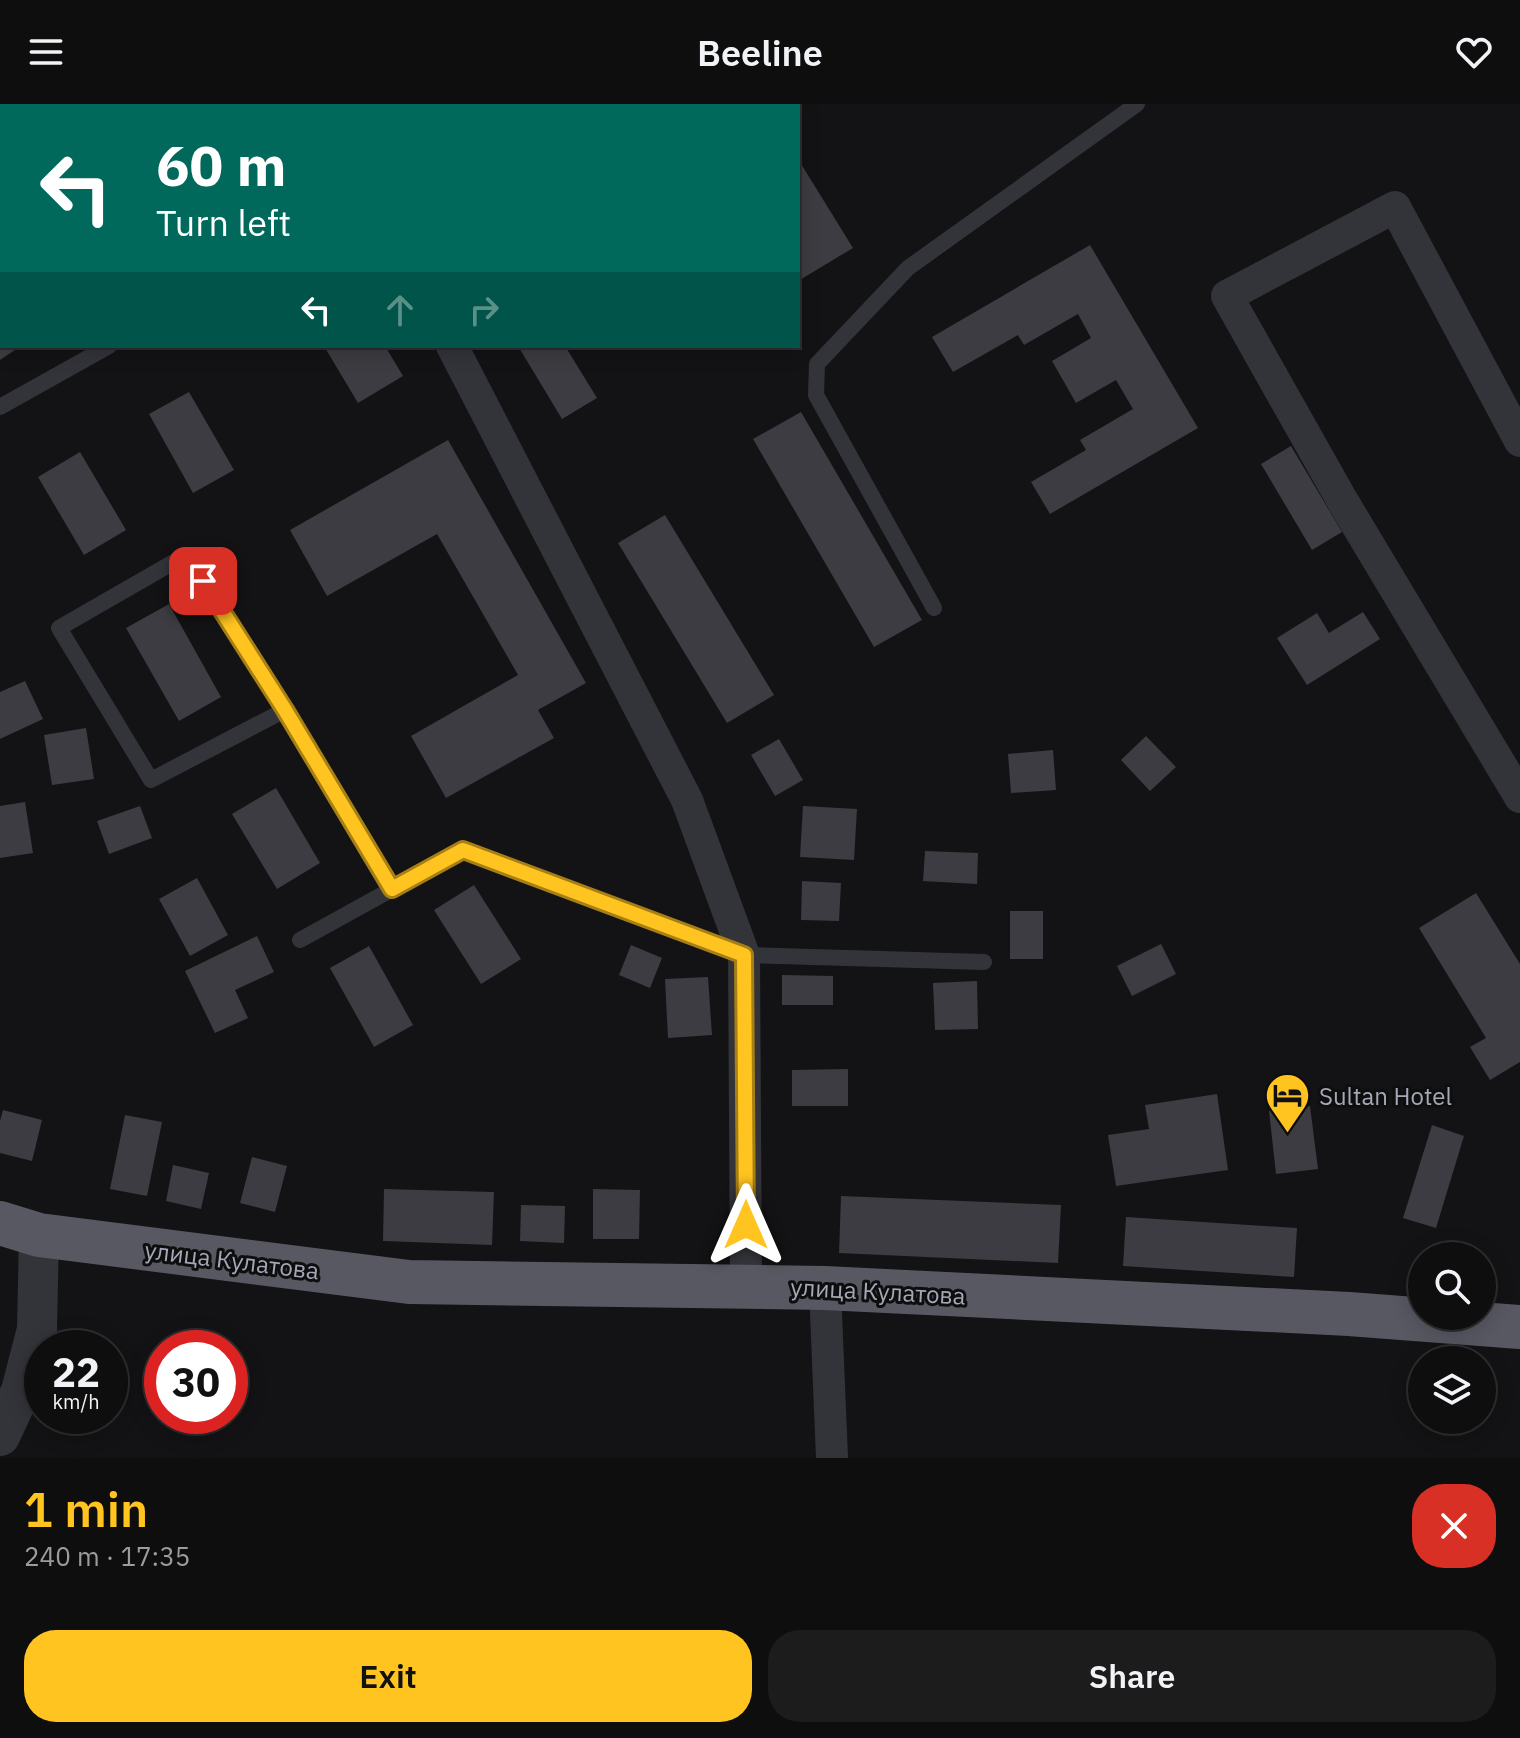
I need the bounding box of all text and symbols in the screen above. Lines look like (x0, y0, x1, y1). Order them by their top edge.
text: Beeline (697, 29, 823, 76)
icon: menu (24, 30, 68, 74)
icon: heart (1452, 30, 1496, 74)
text: 60 m (156, 129, 286, 201)
icon: left (24, 136, 128, 240)
text: Turn left (156, 199, 291, 246)
icon: left (294, 288, 338, 332)
icon: ahead (378, 288, 422, 332)
icon: right (462, 288, 506, 332)
pin (169, 547, 237, 615)
icon: arrive (181, 559, 225, 603)
hotel icon: Sultan Hotel (1264, 1072, 1312, 1135)
place label: Sultan Hotel (1319, 1080, 1452, 1112)
position arrow (704, 1183, 788, 1267)
street label: улица Кулатова (143, 1233, 321, 1287)
map controls (1408, 1242, 1496, 1434)
button: search (1408, 1242, 1496, 1330)
street label: улица Кулатова (790, 1270, 967, 1312)
speed limit sign: 30 (144, 1330, 248, 1434)
text: 22 (52, 1346, 100, 1398)
button: layers (1408, 1346, 1496, 1434)
text: km/h (52, 1388, 100, 1415)
text: 1 min (24, 1478, 148, 1540)
button: close (1412, 1484, 1496, 1568)
text: 240 m · 17:35 (24, 1539, 190, 1573)
button: Exit (24, 1630, 752, 1722)
button: Share (768, 1630, 1496, 1722)

